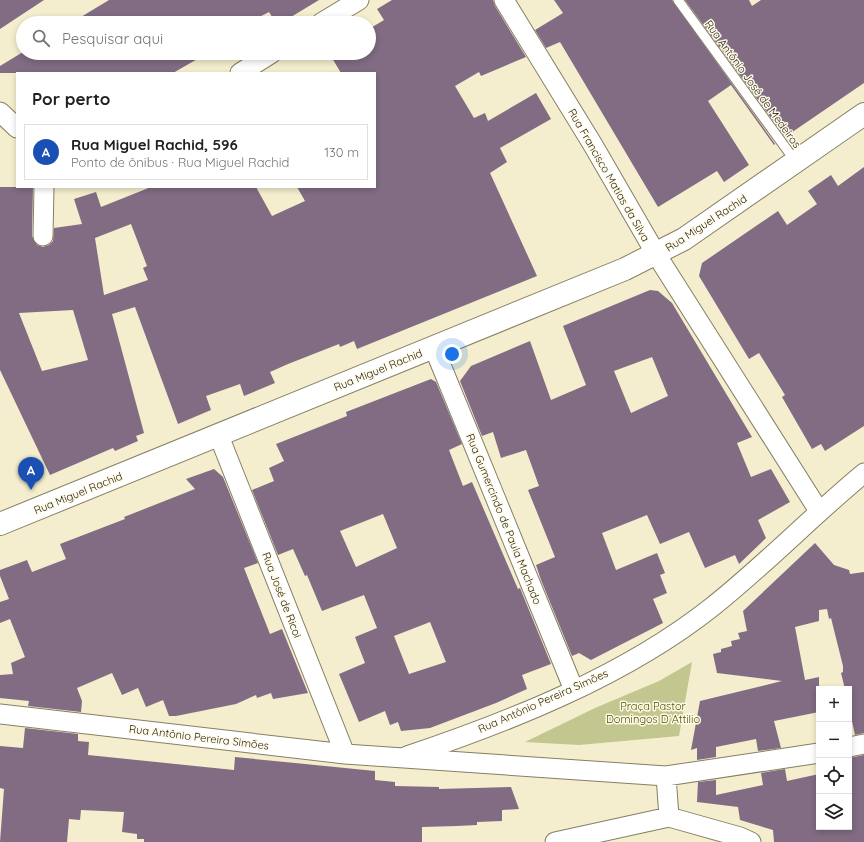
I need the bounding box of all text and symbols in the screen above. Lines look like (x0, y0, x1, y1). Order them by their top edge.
search box (16, 16, 376, 60)
street label: Rua Antônio José de Medeiros (702, 17, 804, 151)
icon: search (30, 27, 52, 49)
text: Pesquisar aqui (62, 29, 163, 48)
text: Por perto (32, 88, 110, 109)
street label: Rua Francisco Matias da Silva (565, 106, 653, 244)
text: Rua Miguel Rachid, 596 (71, 135, 238, 154)
text: A (42, 144, 50, 160)
text: 130 m (324, 144, 359, 160)
text: Ponto de ônibus · Rua Miguel Rachid (71, 154, 289, 170)
street label: Rua Miguel Rachid (663, 191, 749, 255)
your location (442, 344, 462, 364)
street label: Rua Miguel Rachid (332, 346, 424, 394)
street label: Rua Gumercindo de Paula Machado (463, 431, 545, 607)
pin: A (18, 457, 44, 490)
street label: Rua Miguel Rachid (32, 469, 124, 517)
street label: Rua José de Ricoi (259, 550, 305, 640)
street label: Rua Antônio Pereira Simões (476, 666, 610, 736)
map controls (816, 686, 852, 830)
button: + (816, 686, 852, 722)
park label: Praça Pastor Domingos D´Attilio (606, 699, 700, 726)
street label: Rua Antônio Pereira Simões (128, 721, 270, 753)
button: − (816, 722, 852, 758)
button: locate (816, 758, 852, 794)
button: layers (816, 794, 852, 830)

